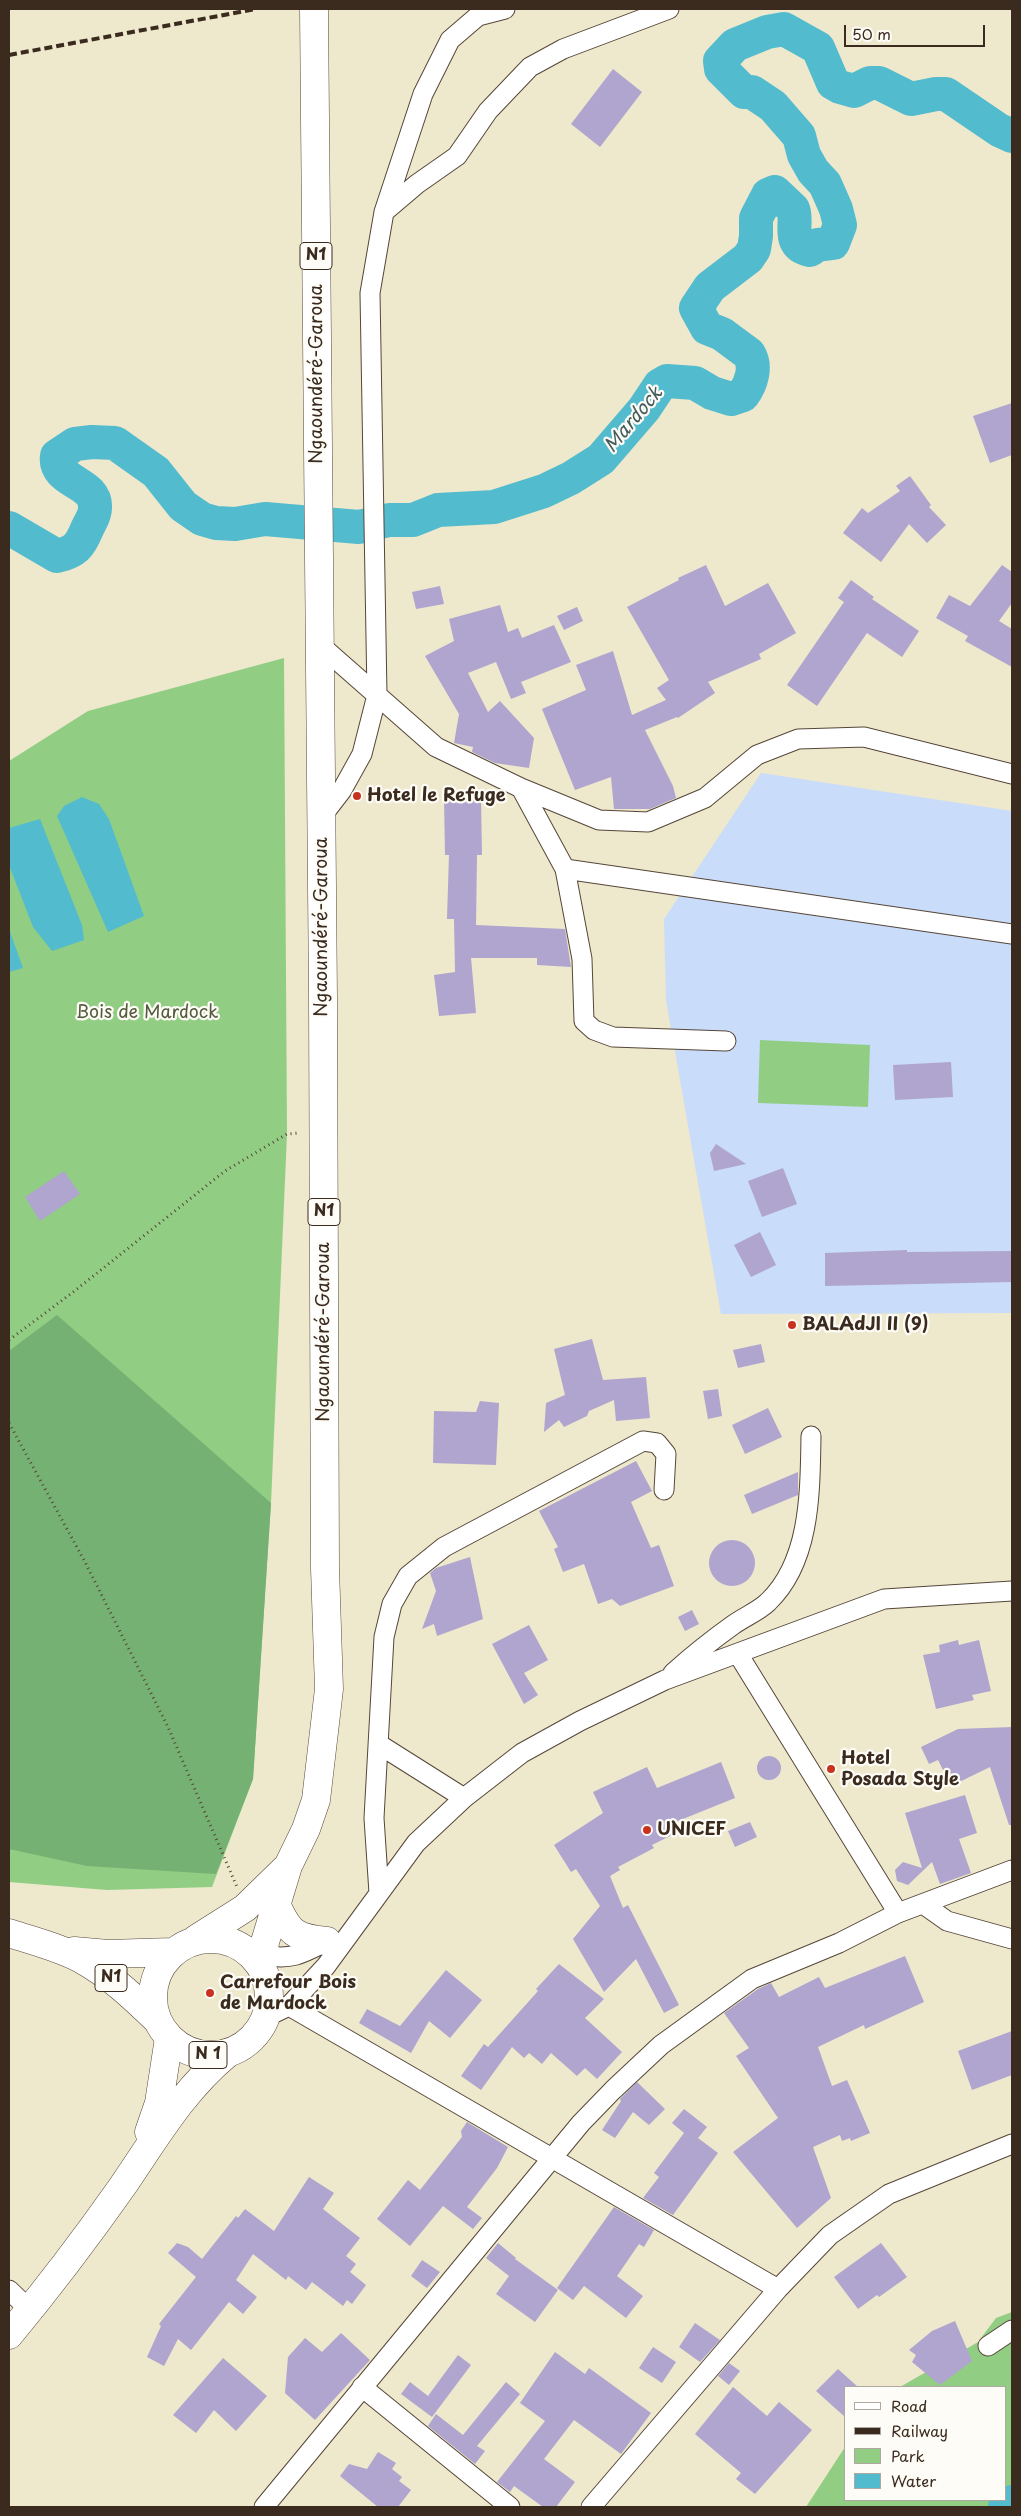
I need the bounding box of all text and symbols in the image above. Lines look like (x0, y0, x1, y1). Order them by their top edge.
scale bar (846, 15, 987, 47)
text: 50 m (852, 22, 891, 45)
road number: N1 (300, 242, 332, 270)
street label: Ngaoundéré-Garoua (306, 284, 328, 464)
water label: Mardock (600, 383, 668, 457)
place label: Hotel le Refuge (367, 785, 506, 807)
marker: Hotel le Refuge (351, 790, 363, 802)
street label: Ngaoundéré-Garoua (311, 837, 333, 1017)
park label: Bois de Mardock (76, 1002, 218, 1024)
road number: N1 (308, 1198, 340, 1226)
street label: Ngaoundéré-Garoua (313, 1242, 335, 1422)
place label: BALAdJI II (9) (802, 1314, 928, 1336)
marker: BALAdJI II (9) (786, 1319, 798, 1331)
place label: Hotel Posada Style (841, 1748, 959, 1790)
marker: Hotel Posada Style (825, 1763, 837, 1775)
place label: UNICEF (657, 1819, 726, 1841)
marker: UNICEF (641, 1824, 653, 1836)
road number: N1 (95, 1965, 127, 1992)
place label: Carrefour Bois de Mardock (220, 1972, 356, 2015)
marker: Carrefour Bois de Mardock (204, 1987, 216, 1999)
road number: N 1 (189, 2042, 227, 2068)
legend (844, 2386, 1006, 2501)
text: Road (891, 2394, 927, 2417)
text: Railway (891, 2419, 948, 2442)
text: Park (891, 2444, 925, 2467)
text: Water (891, 2469, 936, 2492)

